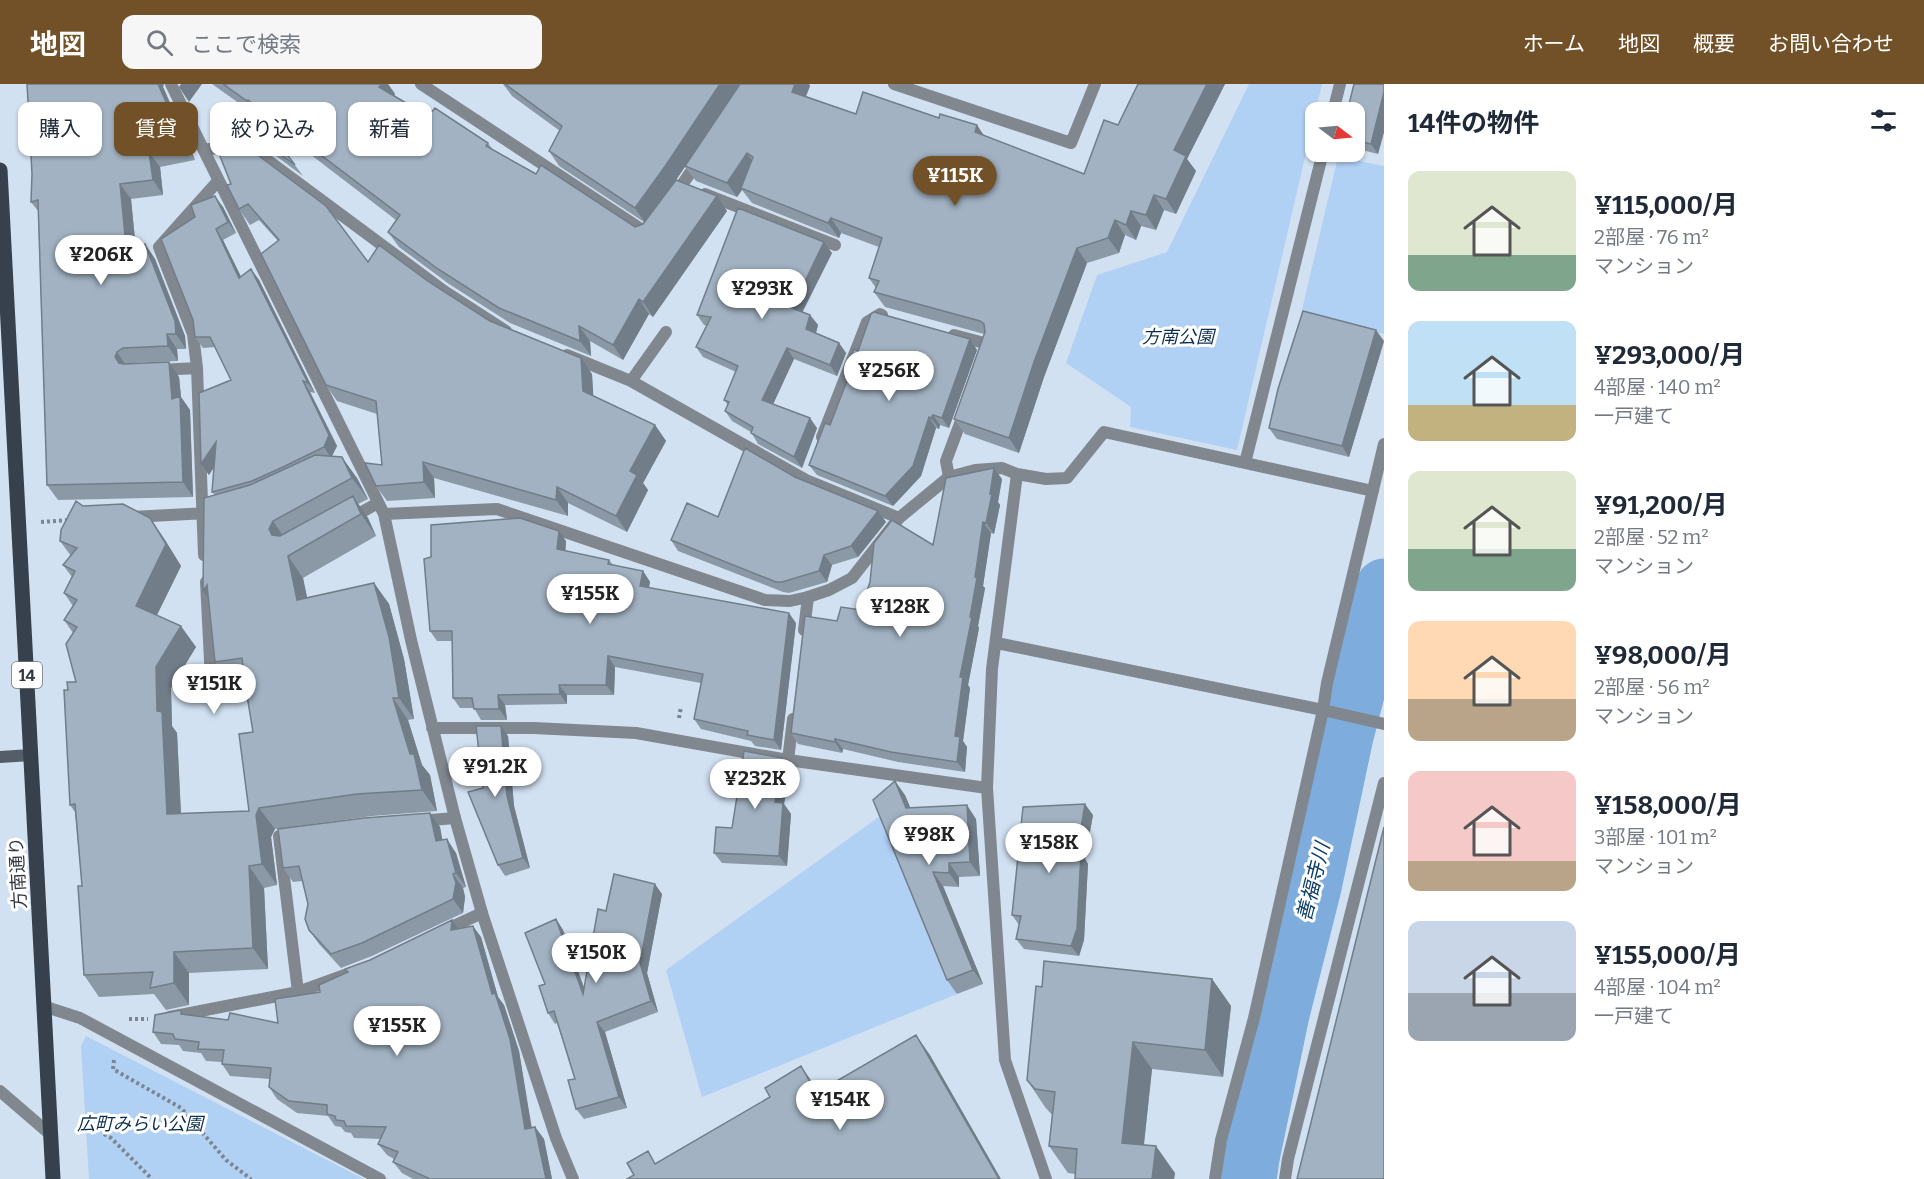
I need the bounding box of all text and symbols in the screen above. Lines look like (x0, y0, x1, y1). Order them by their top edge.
search box (122, 15, 542, 69)
icon: search (143, 26, 176, 59)
text: 地図 (30, 28, 86, 61)
text: ここで検索 (191, 31, 301, 58)
text: ホーム (1523, 31, 1585, 57)
text: 地図 (1618, 31, 1660, 57)
text: 概要 (1693, 31, 1735, 57)
text: お問い合わせ (1768, 31, 1894, 57)
chip: 購入 (18, 102, 102, 156)
chip: 賃貸 (114, 102, 198, 156)
chip: 絞り込み (210, 102, 336, 156)
chip: 新着 (348, 102, 432, 156)
north arrow (1305, 102, 1365, 162)
map controls (1305, 102, 1365, 162)
icon: filters (1867, 104, 1900, 137)
text: 14件の物件 (1408, 108, 1539, 139)
pin: ¥115K (913, 156, 997, 207)
text: ¥115K (927, 163, 983, 187)
text: ¥115,000/月 (1594, 190, 1738, 221)
icon: home (1456, 195, 1528, 267)
text: 2部屋 · 76 m² (1594, 225, 1709, 249)
pin: ¥206K (59, 235, 143, 286)
text: ¥206K (69, 242, 133, 266)
text: マンション (1594, 254, 1694, 278)
pin: ¥293K (720, 269, 804, 320)
text: ¥293K (731, 276, 793, 300)
park label: 方南公園 (1142, 326, 1217, 348)
text: ¥293,000/月 (1594, 340, 1745, 371)
icon: home (1456, 345, 1528, 417)
pin: ¥256K (847, 351, 931, 402)
text: ¥256K (858, 358, 920, 382)
text: 4部屋 · 140 m² (1594, 375, 1721, 399)
text: 一戸建て (1594, 404, 1674, 428)
text: ¥91,200/月 (1594, 490, 1728, 521)
icon: home (1456, 495, 1528, 567)
text: 2部屋 · 52 m² (1594, 525, 1709, 549)
text: マンション (1594, 554, 1694, 578)
pin: ¥155K (548, 574, 632, 625)
text: ¥155K (561, 581, 619, 605)
pin: ¥128K (858, 587, 942, 638)
text: ¥128K (870, 594, 930, 618)
text: ¥98,000/月 (1594, 640, 1732, 671)
icon: home (1456, 645, 1528, 717)
road number: 14 (12, 662, 42, 688)
pin: ¥151K (172, 664, 256, 715)
text: ¥151K (186, 671, 242, 695)
text: 2部屋 · 56 m² (1594, 675, 1710, 699)
text: マンション (1594, 704, 1694, 728)
pin: ¥91.2K (446, 747, 544, 798)
text: ¥91.2K (463, 754, 527, 778)
pin: ¥232K (713, 759, 797, 810)
text: ¥232K (724, 766, 786, 790)
text: ¥158,000/月 (1594, 790, 1742, 821)
icon: home (1456, 795, 1528, 867)
pin: ¥98K (893, 815, 965, 866)
text: ¥98K (903, 822, 955, 846)
pin: ¥158K (1007, 823, 1091, 874)
text: 3部屋 · 101 m² (1594, 825, 1717, 849)
text: ¥158K (1019, 830, 1079, 854)
street label: 方南通り (5, 836, 31, 910)
water label: 善福寺川 (1292, 838, 1335, 924)
text: マンション (1594, 854, 1694, 878)
pin: ¥150K (554, 933, 638, 984)
text: ¥150K (566, 940, 626, 964)
text: ¥155,000/月 (1594, 940, 1741, 971)
icon: home (1456, 945, 1528, 1017)
text: 4部屋 · 104 m² (1594, 975, 1721, 999)
text: 一戸建て (1594, 1004, 1674, 1028)
pin: ¥155K (355, 1006, 439, 1057)
text: ¥155K (368, 1013, 426, 1037)
pin: ¥154K (798, 1080, 882, 1131)
text: ¥154K (810, 1087, 870, 1111)
park label: 広町みらい公園 (77, 1113, 206, 1135)

